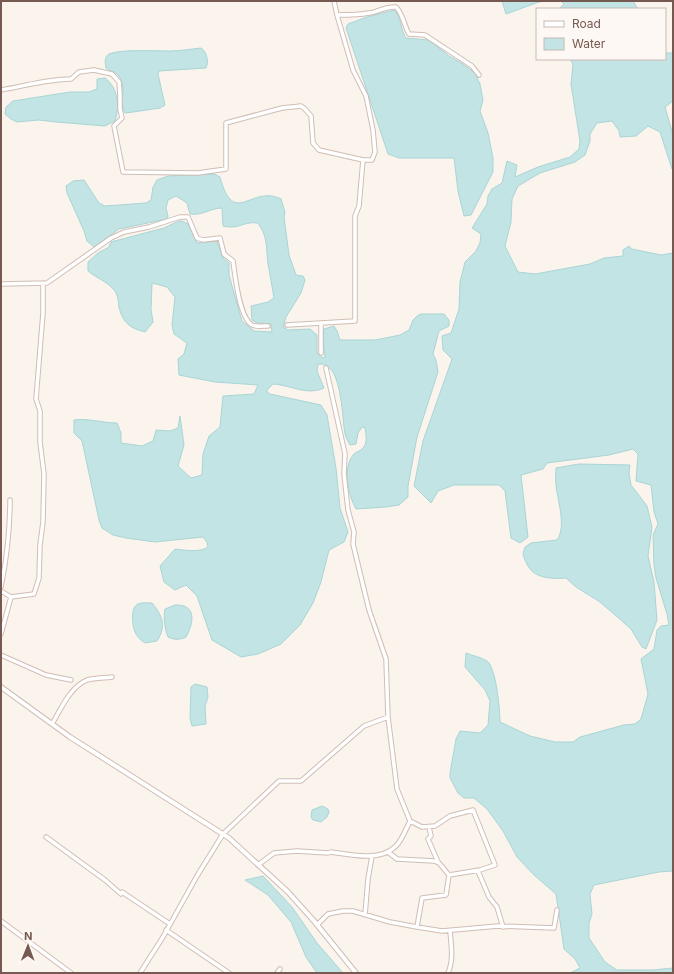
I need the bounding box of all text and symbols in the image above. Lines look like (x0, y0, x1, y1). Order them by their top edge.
legend (536, 8, 666, 60)
text: Road (572, 16, 601, 31)
text: Water (572, 36, 606, 51)
north arrow (8, 926, 48, 966)
text: N (24, 929, 32, 943)

